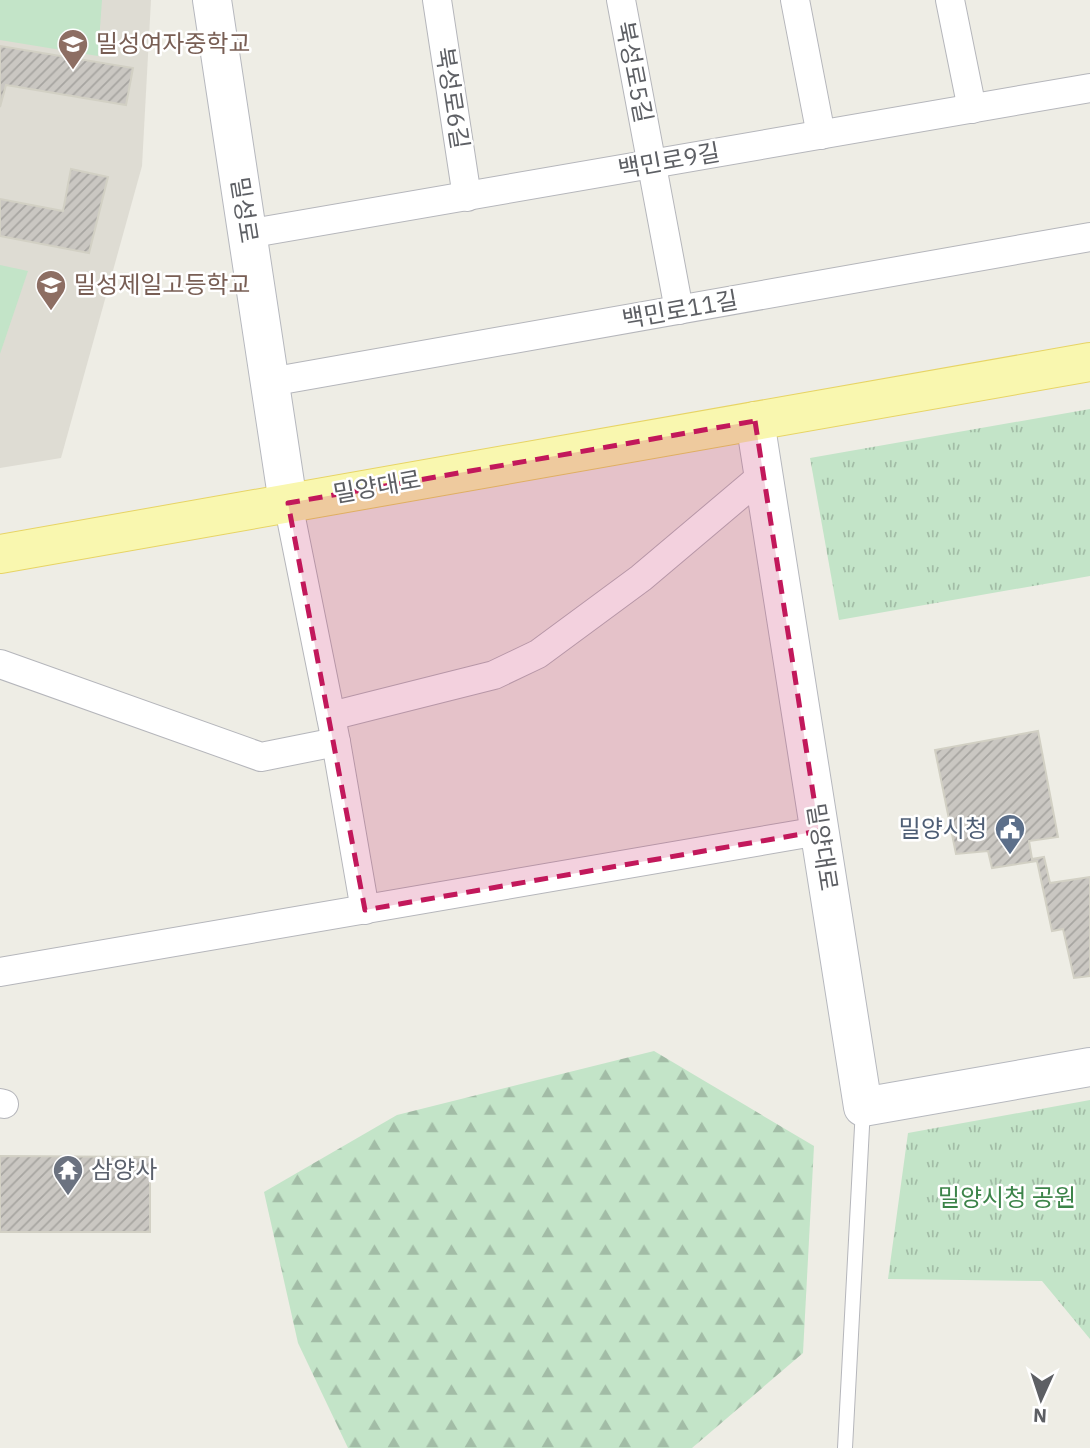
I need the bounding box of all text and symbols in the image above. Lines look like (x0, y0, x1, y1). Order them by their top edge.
street label: 북성로5길 (609, 18, 660, 125)
school or university icon: 밀성여자중학교 (56, 27, 90, 71)
place label: 밀성여자중학교 (96, 27, 251, 59)
street label: 북성로6길 (429, 45, 477, 151)
street label: 백민로9길 (615, 135, 722, 185)
street label: 밀성로 (224, 175, 266, 245)
school or university icon: 밀성제일고등학교 (34, 268, 68, 312)
place label: 밀성제일고등학교 (74, 268, 251, 300)
street label: 백민로11길 (619, 283, 740, 335)
street label: 밀양대로 (331, 463, 423, 509)
street label: 밀양대로 (800, 801, 846, 893)
place label: 밀양시청 (899, 812, 987, 844)
public building icon: 밀양시청 (993, 812, 1027, 856)
temple icon: 삼양사 (51, 1153, 85, 1197)
place label: 삼양사 (91, 1153, 157, 1185)
park label: 밀양시청 공원 (938, 1181, 1076, 1213)
north arrow (1006, 1364, 1076, 1434)
text: N (1033, 1404, 1048, 1428)

